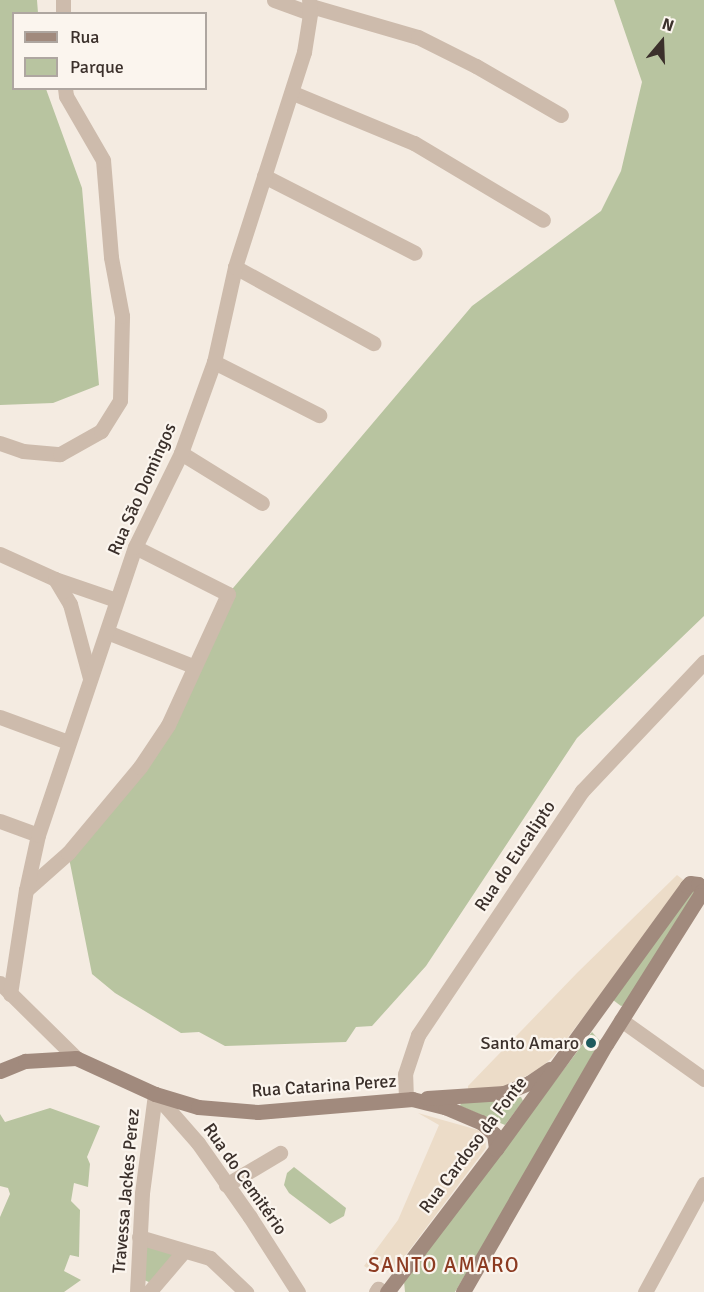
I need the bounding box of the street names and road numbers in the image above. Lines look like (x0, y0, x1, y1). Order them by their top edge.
street label: Rua São Domingos (103, 420, 181, 558)
street label: Rua do Eucalipto (470, 797, 560, 915)
street label: Rua Catarina Perez (251, 1070, 397, 1102)
street label: Rua Cardoso da Fonte (415, 1072, 531, 1218)
street label: Travessa Jackes Perez (108, 1107, 144, 1275)
street label: Rua do Cemitério (198, 1119, 292, 1239)

